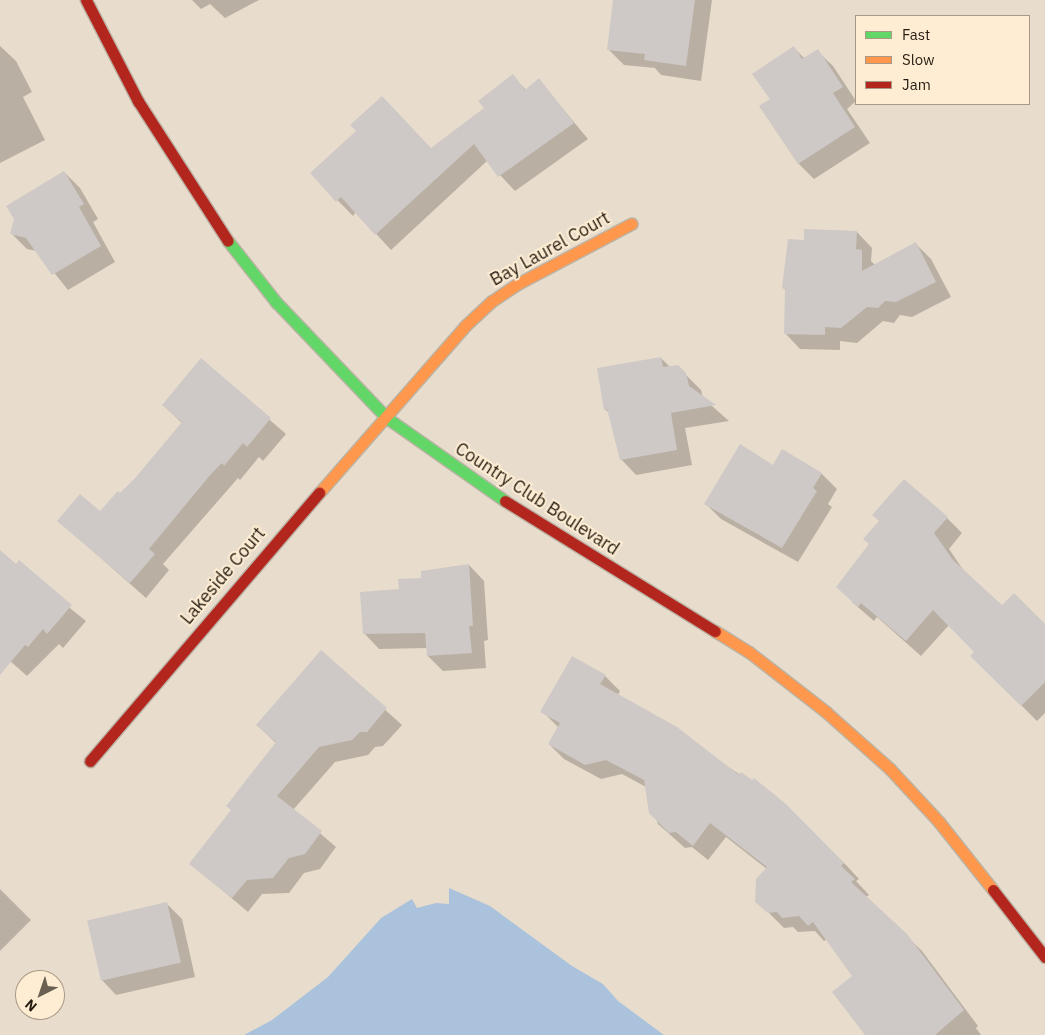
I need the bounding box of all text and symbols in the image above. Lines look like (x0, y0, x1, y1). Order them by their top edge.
legend (855, 15, 1030, 105)
text: Fast (902, 25, 930, 44)
text: Slow (902, 50, 935, 69)
text: Jam (902, 75, 931, 94)
street label: Bay Laurel Court (486, 207, 614, 291)
street label: Country Club Boulevard (451, 438, 623, 560)
street label: Lakeside Court (176, 523, 270, 629)
north arrow (15, 970, 65, 1020)
text: N (21, 995, 41, 1016)

